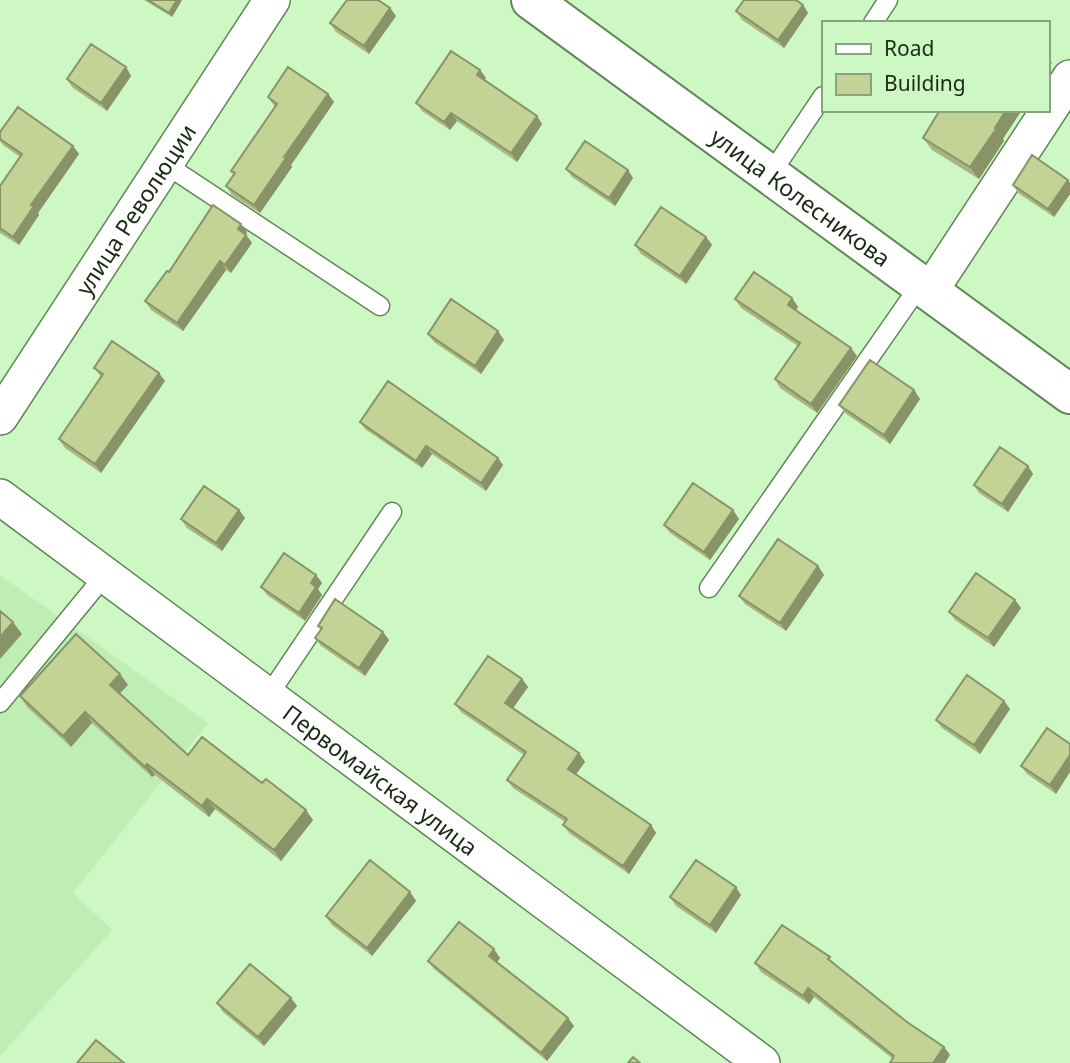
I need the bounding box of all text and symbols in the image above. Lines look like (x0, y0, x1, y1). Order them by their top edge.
legend (822, 21, 1049, 112)
text: Road (884, 34, 934, 62)
text: Building (884, 69, 966, 97)
street label: улица Революции (68, 117, 203, 301)
street label: улица Колесникова (704, 120, 897, 274)
street label: Первомайская улица (276, 697, 485, 863)

